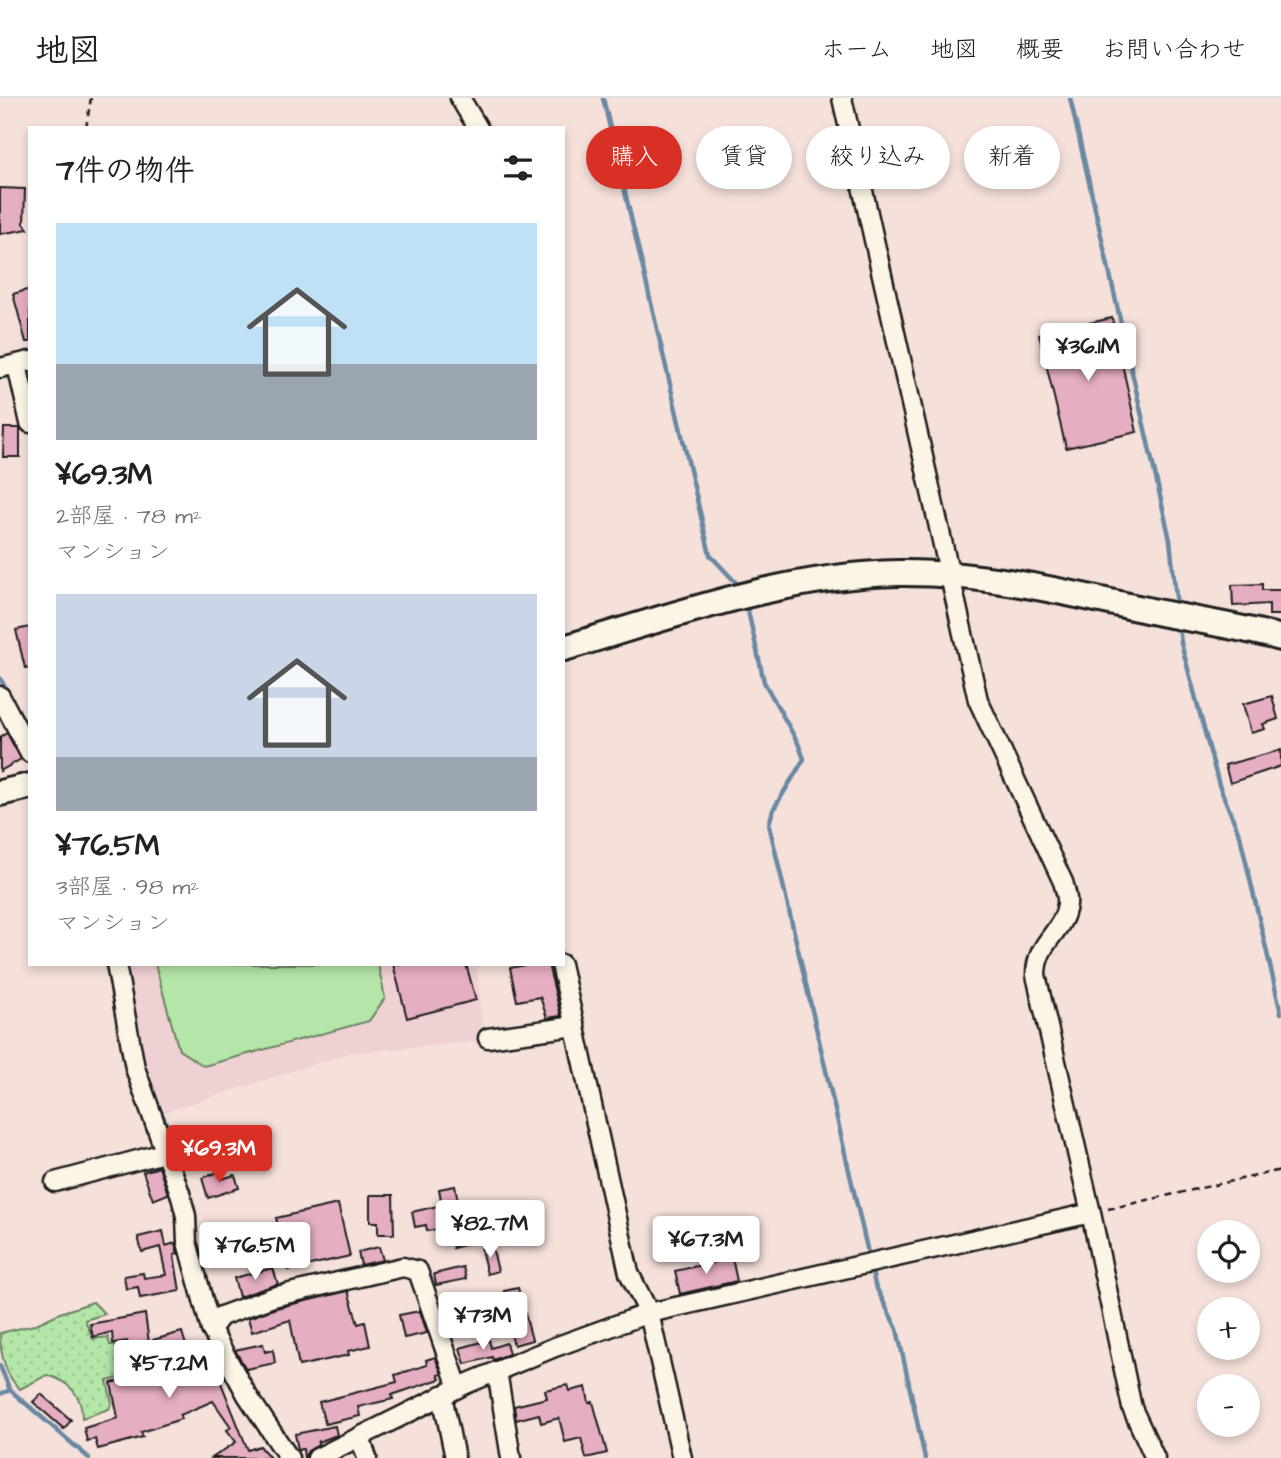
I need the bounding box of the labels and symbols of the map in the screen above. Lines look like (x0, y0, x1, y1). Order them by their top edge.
pin: ¥36.1M (1031, 324, 1145, 383)
pin: ¥69.3M (162, 1126, 276, 1185)
pin: ¥82.7M (433, 1200, 547, 1260)
pin: ¥67.3M (649, 1216, 763, 1276)
pin: ¥76.5M (198, 1222, 312, 1282)
pin: ¥73M (442, 1292, 524, 1352)
pin: ¥57.2M (112, 1340, 226, 1400)

